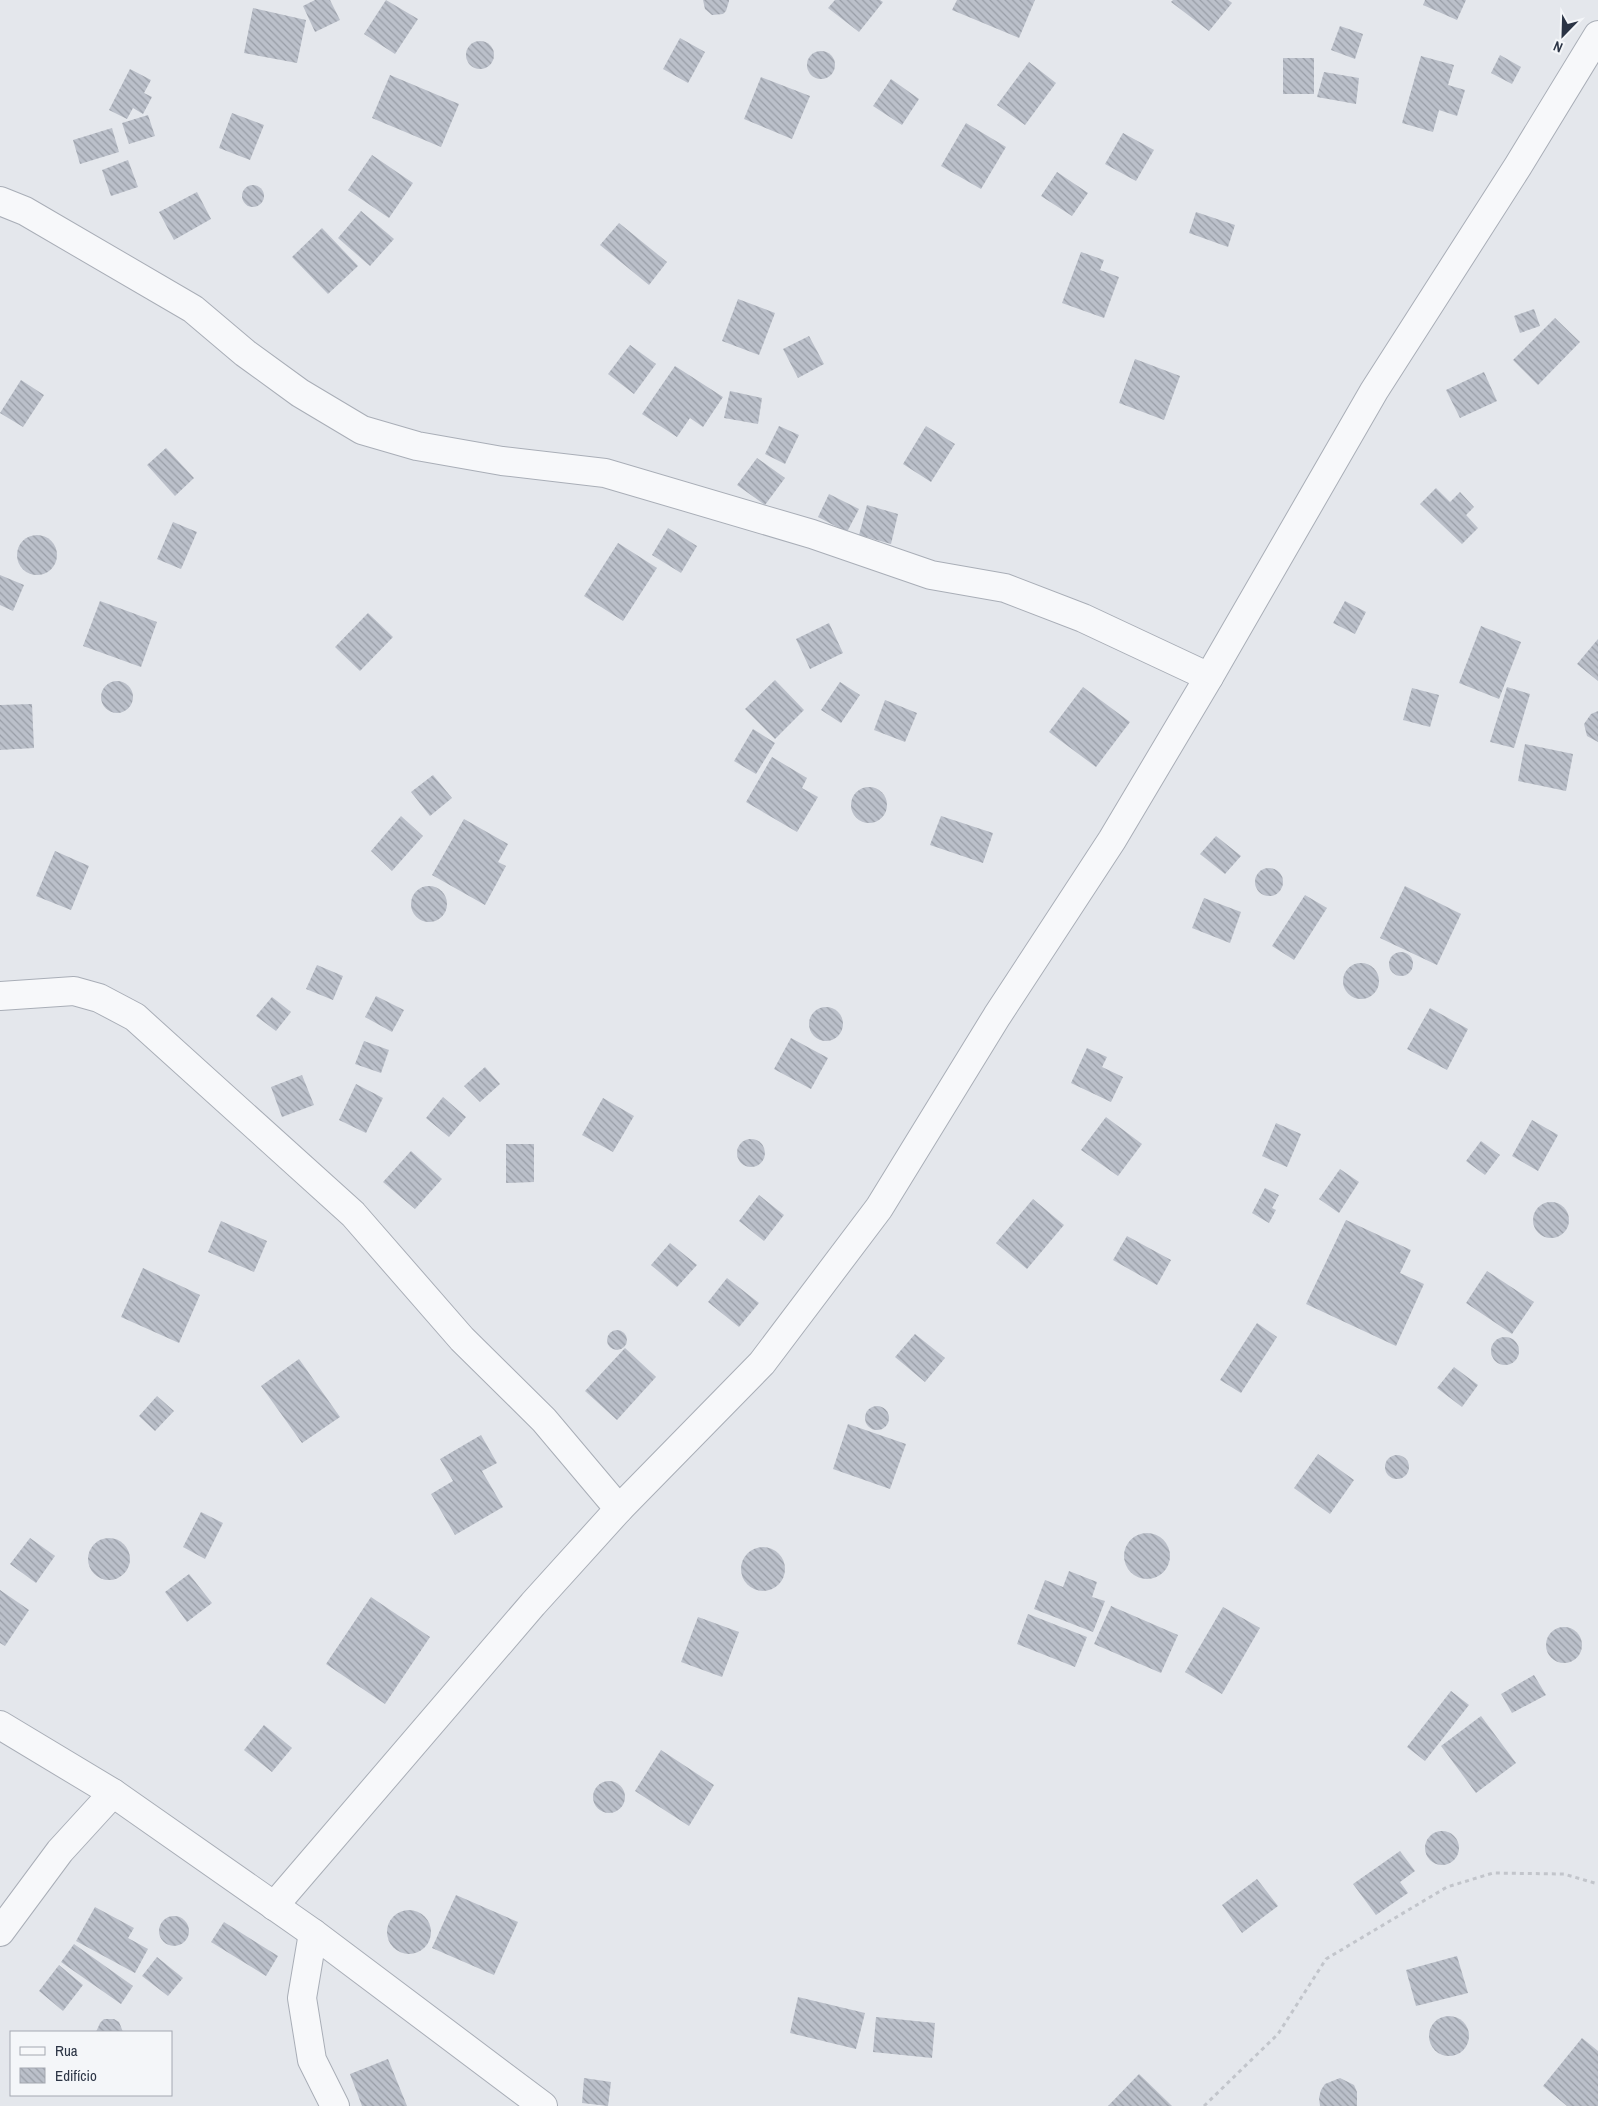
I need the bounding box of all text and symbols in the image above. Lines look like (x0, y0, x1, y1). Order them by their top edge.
north arrow (1538, 10, 1588, 60)
text: N (1551, 37, 1565, 57)
legend (10, 2031, 172, 2096)
text: Rua (55, 2040, 78, 2061)
text: Edifício (55, 2065, 97, 2086)

